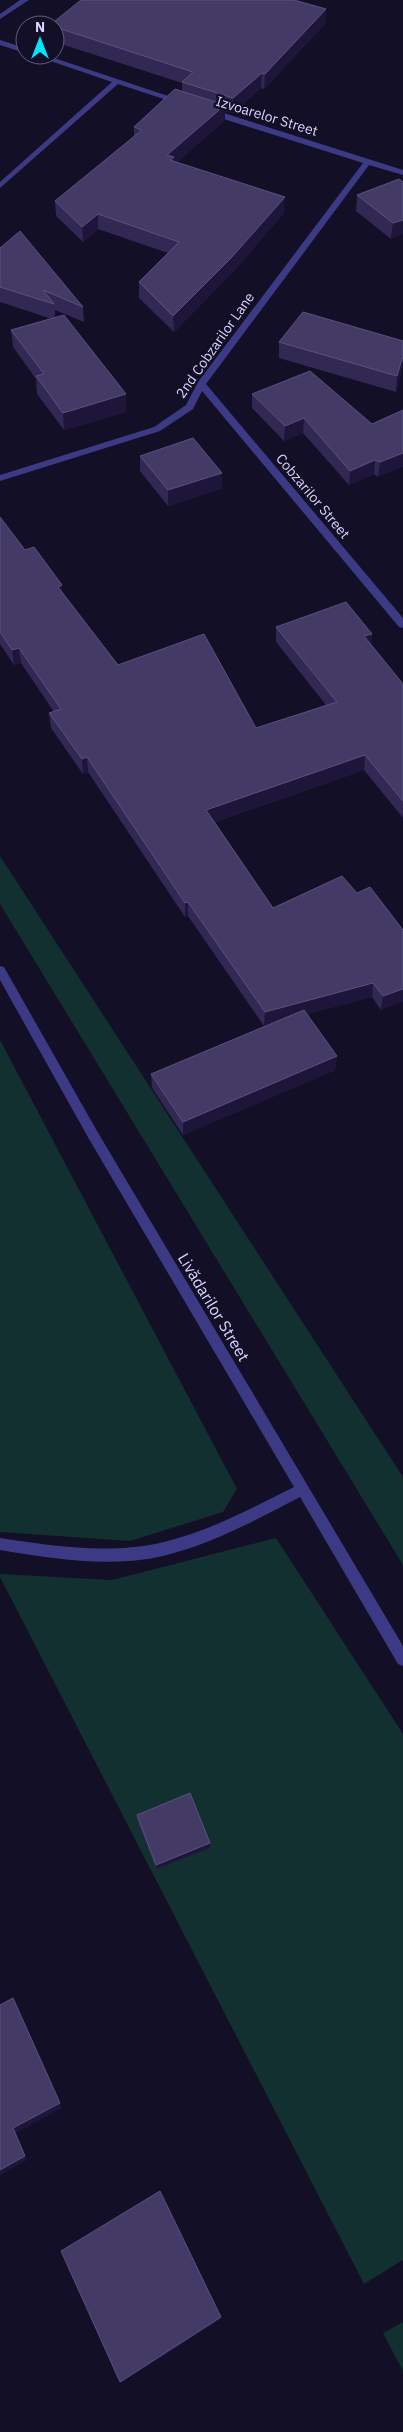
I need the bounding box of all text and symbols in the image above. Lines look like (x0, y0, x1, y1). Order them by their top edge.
north arrow (15, 15, 65, 65)
text: N (35, 18, 45, 36)
street label: Izvoarelor Street (214, 92, 320, 140)
street label: 2nd Cobzarilor Lane (172, 288, 258, 401)
street label: Cobzarilor Street (272, 450, 354, 542)
street label: Livădarilor Street (174, 1249, 254, 1365)

